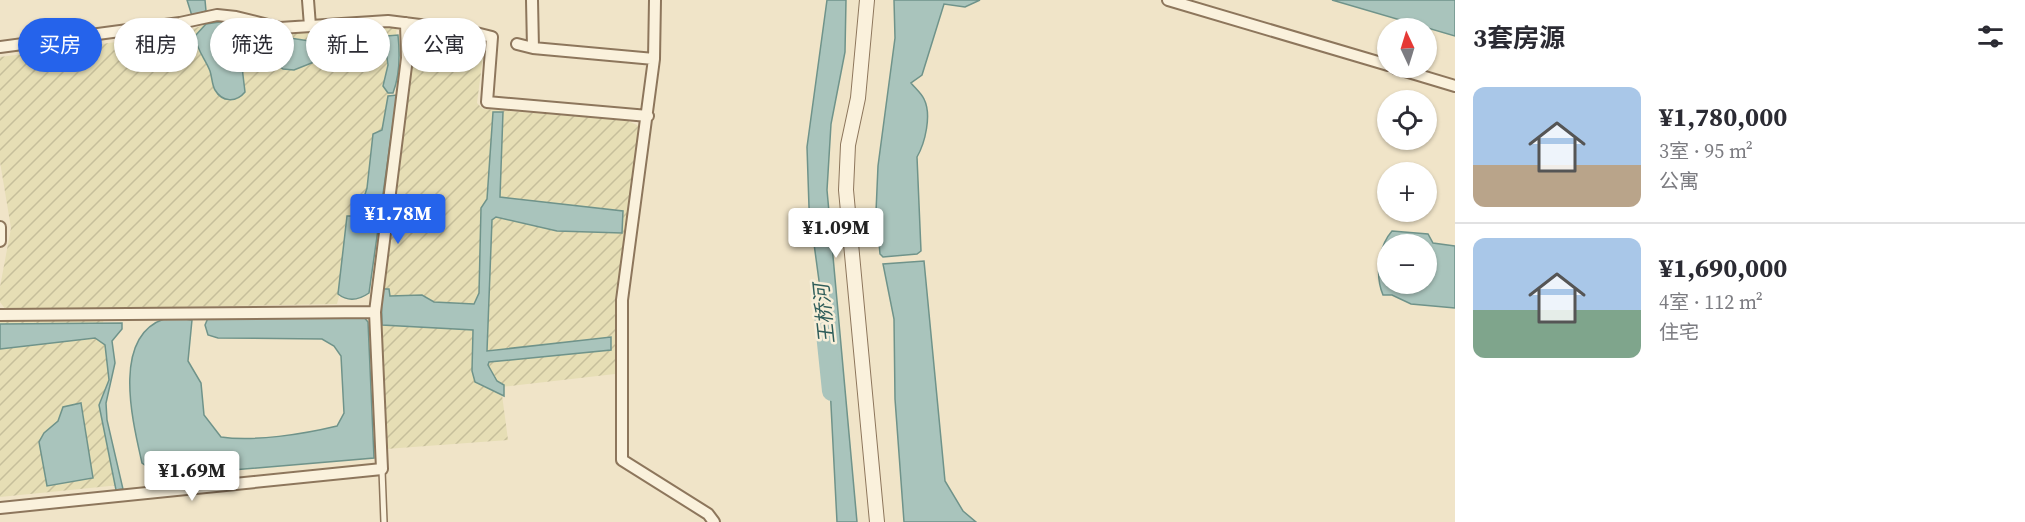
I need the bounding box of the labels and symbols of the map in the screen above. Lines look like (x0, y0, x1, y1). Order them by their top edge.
north arrow (1377, 18, 1437, 78)
pin: ¥1.78M (349, 194, 447, 245)
pin: ¥1.09M (787, 208, 885, 259)
water label: 王桥河 (807, 279, 841, 345)
pin: ¥1.69M (143, 451, 241, 502)

